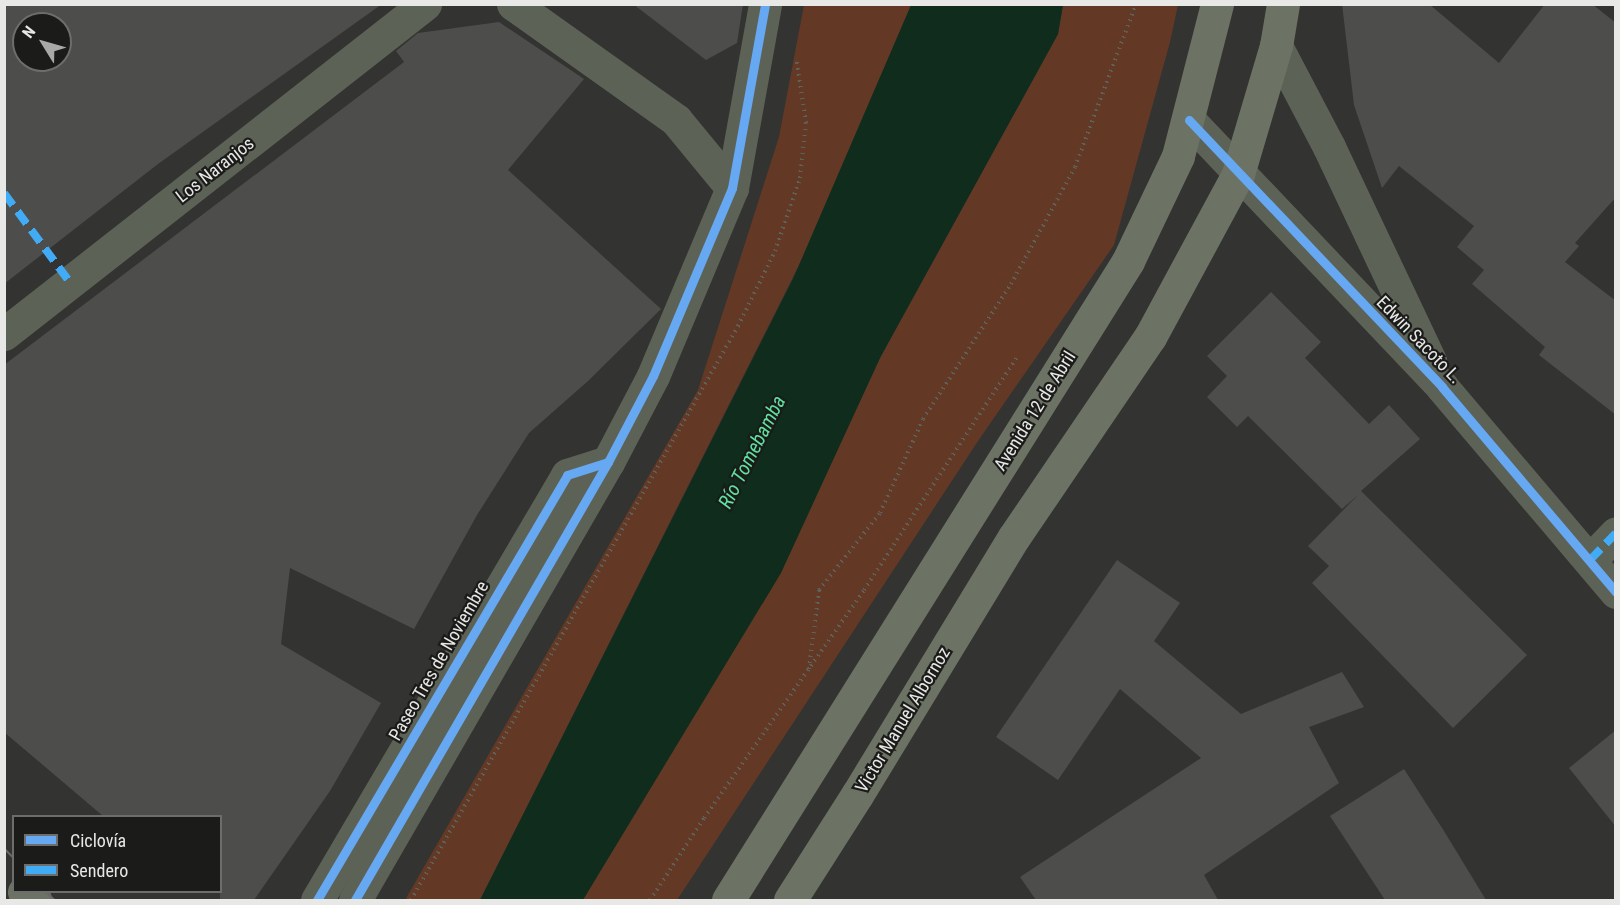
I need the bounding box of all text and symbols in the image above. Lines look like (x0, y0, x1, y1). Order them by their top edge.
north arrow (12, 12, 72, 72)
text: N (18, 22, 39, 42)
street label: Los Naranjos (172, 133, 258, 207)
street label: Edwin Sacoto L. (1372, 292, 1466, 388)
street label: Avenida 12 de Abril (990, 347, 1080, 475)
water label: Río Tomebamba (713, 391, 791, 513)
street label: Paseo Tres de Noviembre (384, 577, 494, 745)
street label: Victor Manuel Albornoz (851, 643, 955, 797)
legend (12, 815, 222, 893)
text: Ciclovía (70, 830, 126, 851)
text: Sendero (70, 860, 128, 881)

